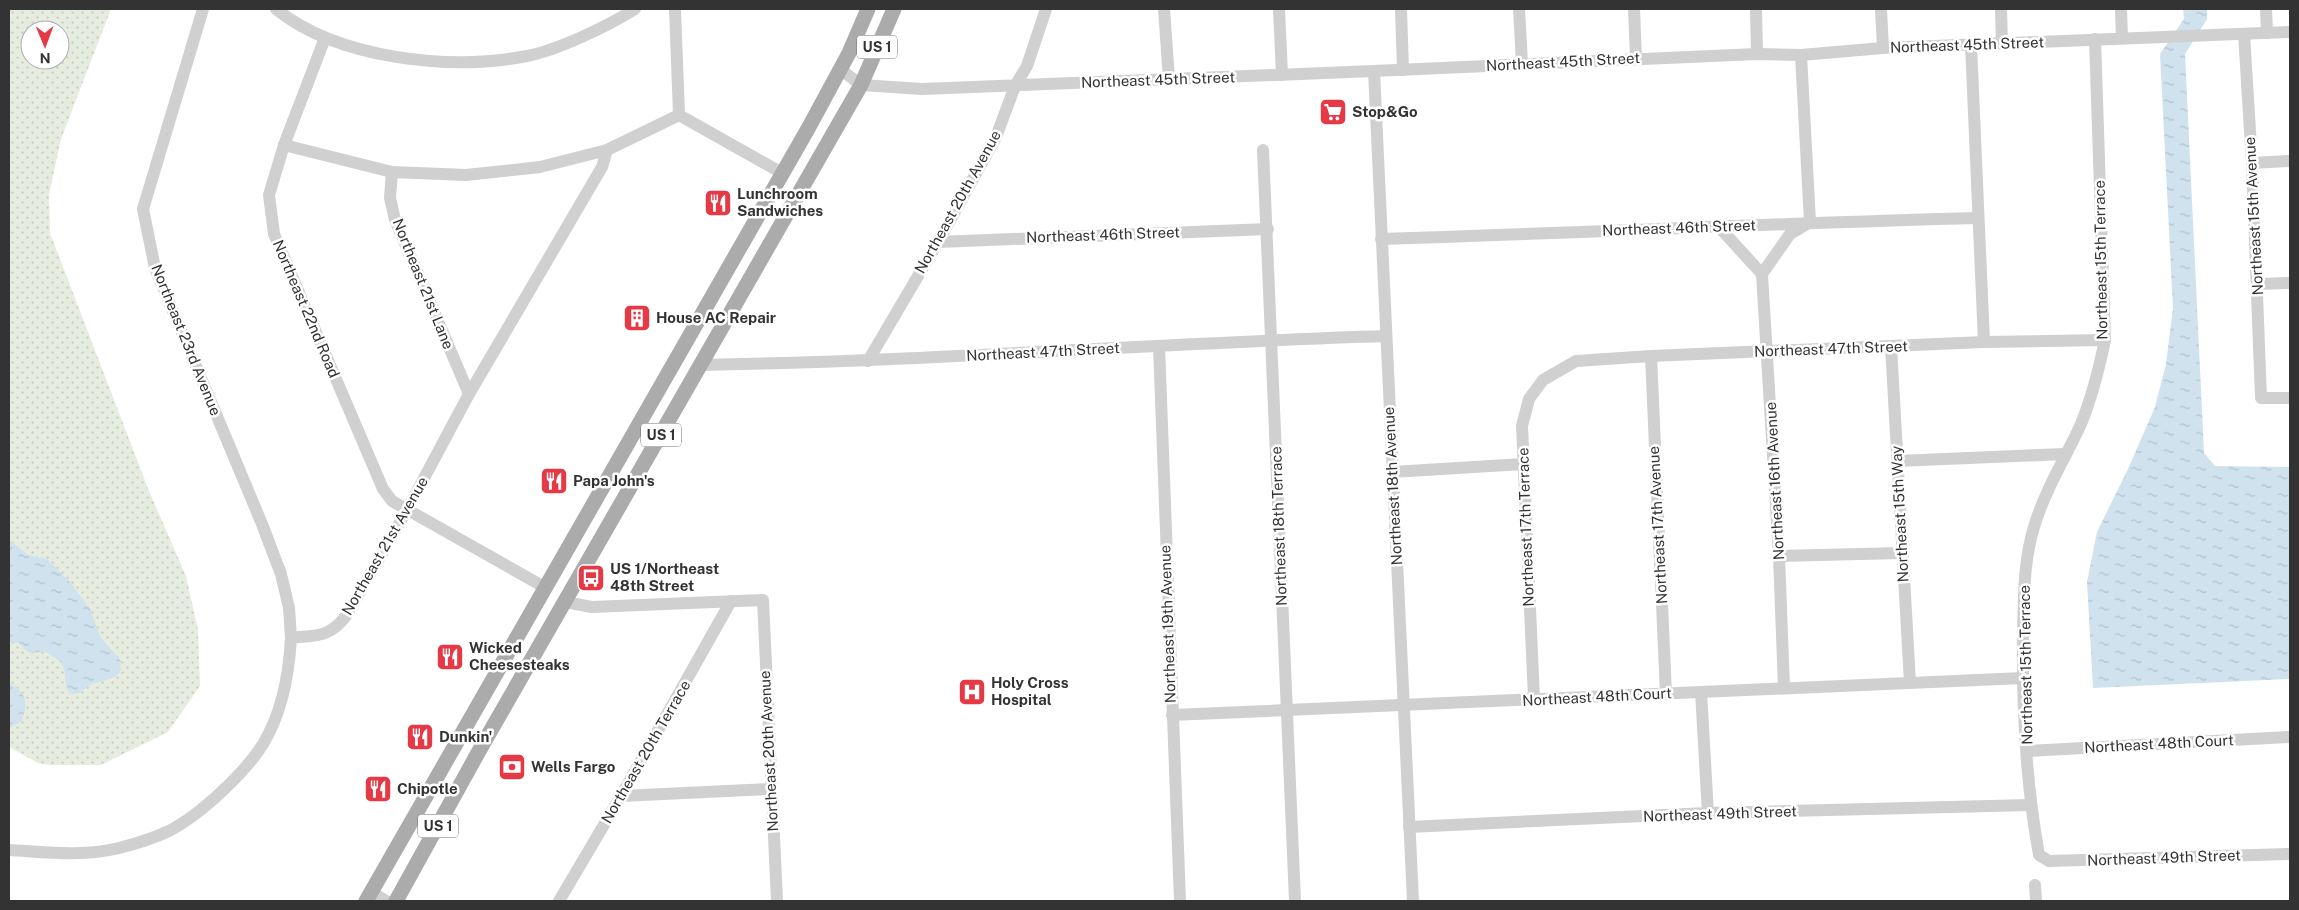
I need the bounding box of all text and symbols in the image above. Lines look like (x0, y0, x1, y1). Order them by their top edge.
north arrow (20, 20, 70, 70)
street label: Northeast 45th Street (1890, 33, 2044, 56)
road number: US 1 (857, 36, 897, 58)
street label: Northeast 45th Street (1486, 49, 1641, 74)
text: N (40, 50, 51, 66)
street label: Northeast 45th Street (1081, 68, 1235, 91)
supermarket icon: Stop&Go (1318, 97, 1348, 127)
place label: Stop&Go (1352, 103, 1418, 120)
street label: Northeast 20th Avenue (911, 127, 1004, 276)
street label: Northeast 15th Avenue (2241, 136, 2266, 296)
street label: Northeast 15th Terrace (2091, 180, 2110, 340)
place label: Lunchroom Sandwiches (737, 185, 823, 219)
restaurant icon: Lunchroom Sandwiches (703, 188, 733, 218)
street label: Northeast 21st Lane (390, 216, 457, 352)
street label: Northeast 46th Street (1602, 216, 1756, 239)
street label: Northeast 46th Street (1026, 223, 1180, 246)
street label: Northeast 22nd Road (270, 237, 343, 380)
street label: Northeast 23rd Avenue (148, 262, 225, 418)
building icon: House AC Repair (622, 303, 652, 333)
place label: House AC Repair (656, 309, 776, 326)
street label: Northeast 47th Street (1754, 337, 1908, 360)
street label: Northeast 47th Street (966, 339, 1120, 364)
street label: Northeast 16th Avenue (1762, 401, 1787, 561)
street label: Northeast 18th Avenue (1380, 406, 1405, 566)
road number: US 1 (641, 424, 681, 446)
street label: Northeast 15th Way (1887, 445, 1912, 583)
street label: Northeast 18th Terrace (1267, 446, 1290, 606)
street label: Northeast 17th Avenue (1645, 446, 1670, 604)
street label: Northeast 17th Terrace (1514, 447, 1537, 607)
restaurant icon: Papa John's (539, 466, 569, 496)
place label: Papa John's (573, 472, 655, 489)
street label: Northeast 21st Avenue (338, 474, 431, 618)
street label: Northeast 19th Avenue (1156, 545, 1179, 703)
place label: US 1/Northeast 48th Street (610, 560, 719, 594)
bus stop icon: US 1/Northeast 48th Street (576, 563, 606, 593)
street label: Northeast 15th Terrace (2016, 585, 2035, 745)
place label: Wicked Cheesesteaks (469, 639, 570, 673)
restaurant icon: Wicked Cheesesteaks (435, 642, 465, 672)
street label: Northeast 20th Avenue (756, 670, 781, 832)
place label: Holy Cross Hospital (991, 674, 1069, 708)
street label: Northeast 20th Terrace (598, 677, 694, 826)
hospital icon: Holy Cross Hospital (957, 677, 987, 707)
street label: Northeast 48th Court (1522, 684, 1672, 709)
restaurant icon: Dunkin' (405, 722, 435, 752)
place label: Dunkin' (439, 728, 493, 745)
street label: Northeast 48th Court (2084, 731, 2234, 756)
bank icon: Wells Fargo (497, 752, 527, 782)
place label: Wells Fargo (531, 758, 616, 775)
restaurant icon: Chipotle (363, 774, 393, 804)
place label: Chipotle (397, 780, 458, 797)
street label: Northeast 49th Street (1643, 802, 1797, 825)
road number: US 1 (418, 814, 458, 838)
street label: Northeast 49th Street (2087, 846, 2241, 869)

